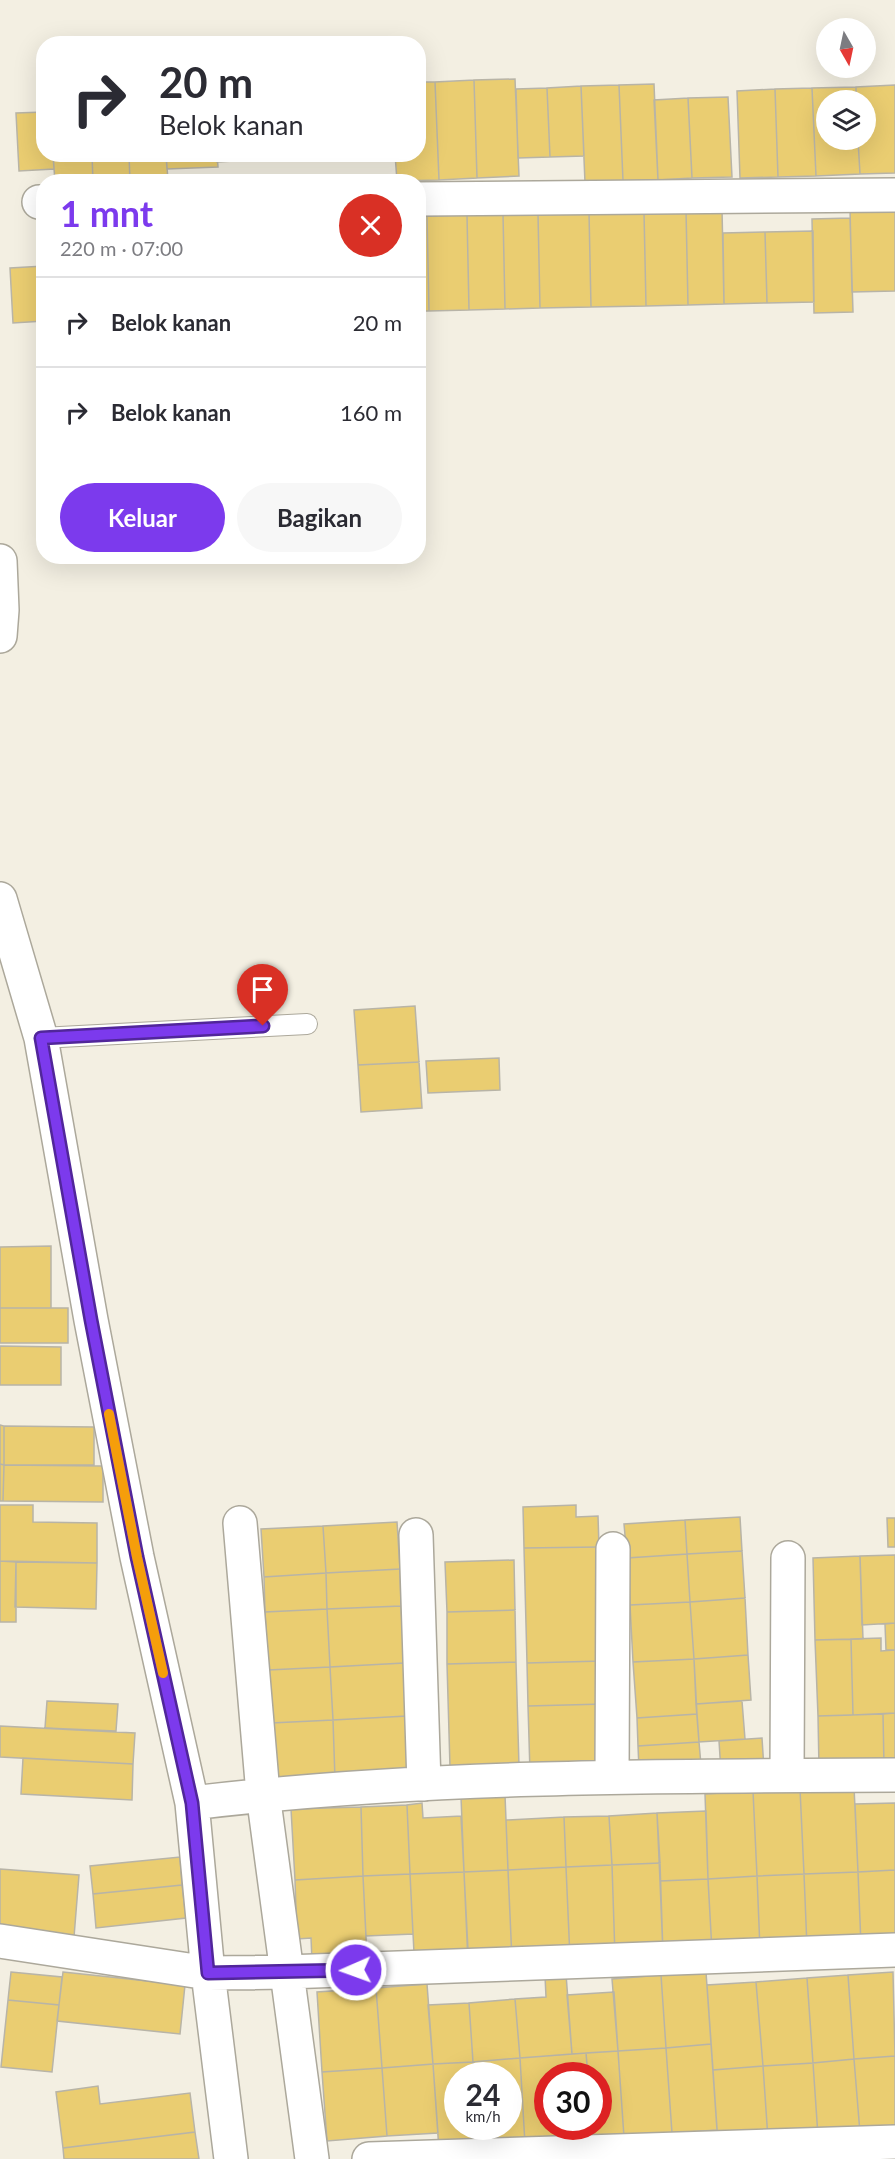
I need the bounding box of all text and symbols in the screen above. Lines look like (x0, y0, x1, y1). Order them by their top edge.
north arrow (816, 18, 876, 78)
map controls (816, 18, 876, 150)
text: 20 m (159, 57, 253, 107)
icon: right (60, 60, 138, 138)
button: layers (816, 90, 876, 150)
text: Belok kanan (159, 108, 304, 141)
text: 1 mnt (60, 191, 153, 235)
button: close (339, 194, 402, 257)
text: 220 m · 07:00 (60, 236, 183, 260)
icon: right (60, 306, 93, 339)
text: Belok kanan (111, 309, 231, 336)
text: 20 m (353, 309, 402, 336)
icon: right (60, 396, 93, 429)
text: Belok kanan (111, 399, 231, 426)
text: 160 m (340, 399, 402, 426)
button: Keluar (60, 483, 225, 552)
button: Bagikan (237, 483, 402, 552)
pin (237, 964, 288, 1026)
icon: arrive (246, 973, 279, 1006)
position arrow (324, 1938, 388, 2002)
speed limit sign: 30 (534, 2062, 612, 2140)
text: 24 (466, 2076, 500, 2112)
text: km/h (465, 2107, 501, 2125)

